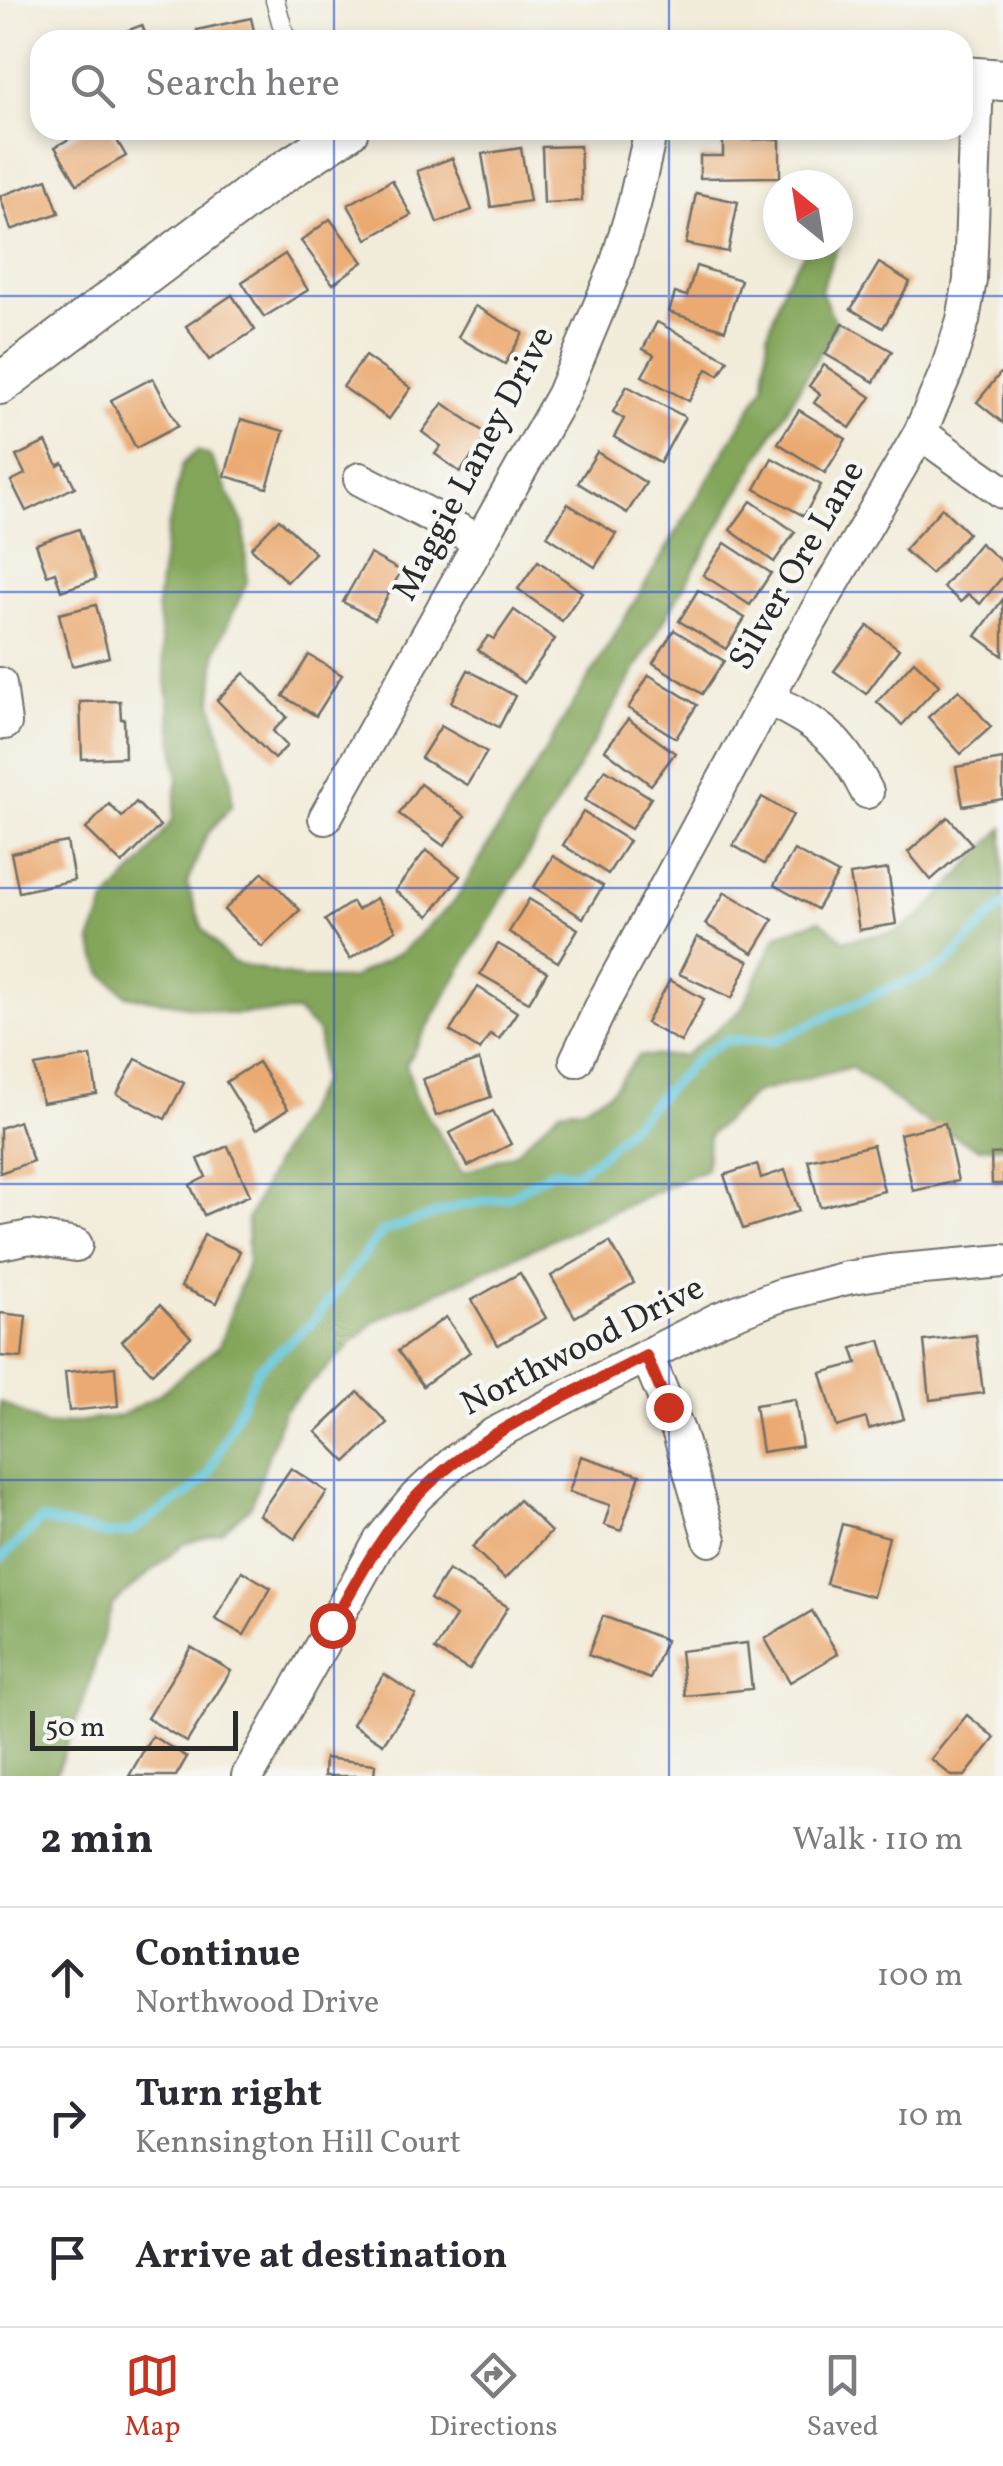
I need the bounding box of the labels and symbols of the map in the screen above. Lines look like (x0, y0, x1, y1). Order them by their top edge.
north arrow (763, 170, 853, 260)
street label: Maggie Laney Drive (382, 318, 568, 610)
street label: Silver Ore Lane (718, 452, 878, 680)
street label: Northwood Drive (453, 1265, 713, 1429)
route end (646, 1385, 692, 1431)
route start (310, 1603, 356, 1649)
scale bar (30, 1706, 238, 1750)

